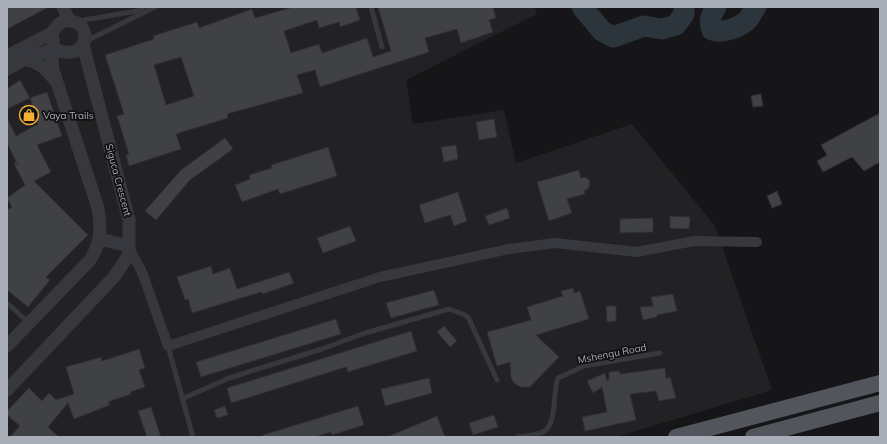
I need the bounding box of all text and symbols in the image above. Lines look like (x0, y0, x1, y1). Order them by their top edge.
shop icon: Vaya Trails (18, 104, 40, 126)
place label: Vaya Trails (43, 109, 94, 122)
street label: Siguca Crescent (103, 143, 135, 218)
street label: Mshengu Road (577, 340, 648, 367)

